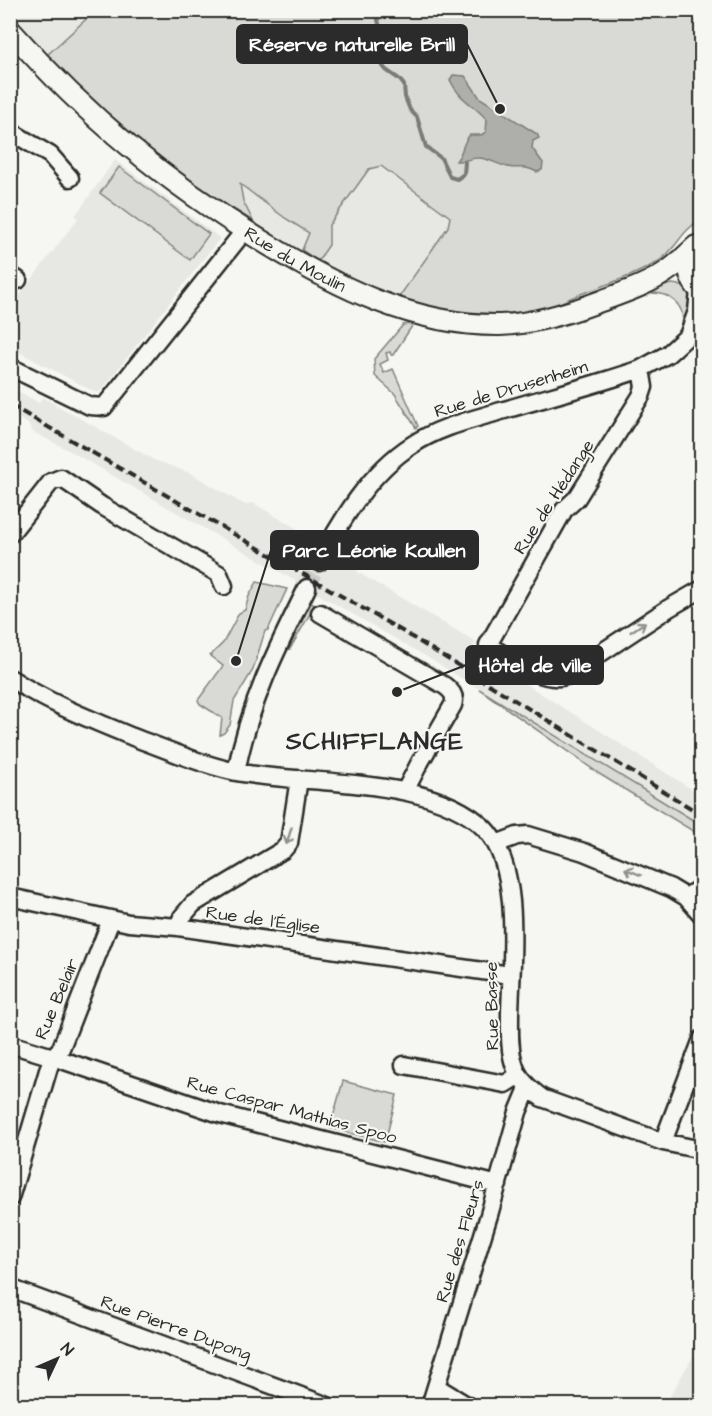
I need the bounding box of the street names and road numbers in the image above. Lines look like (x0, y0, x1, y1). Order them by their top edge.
street label: Rue du Moulin (240, 220, 350, 298)
street label: Rue de Drusenheim (431, 354, 591, 424)
street label: Rue de Hédange (508, 435, 601, 560)
street label: Rue de l'Église (204, 900, 322, 941)
street label: Rue Belair (29, 954, 85, 1044)
street label: Rue Basse (479, 961, 505, 1051)
street label: Rue Caspar Mathias Spoo (184, 1070, 400, 1150)
street label: Rue des Fleurs (429, 1176, 491, 1306)
street label: Rue Pierre Dupong (97, 1289, 255, 1368)

